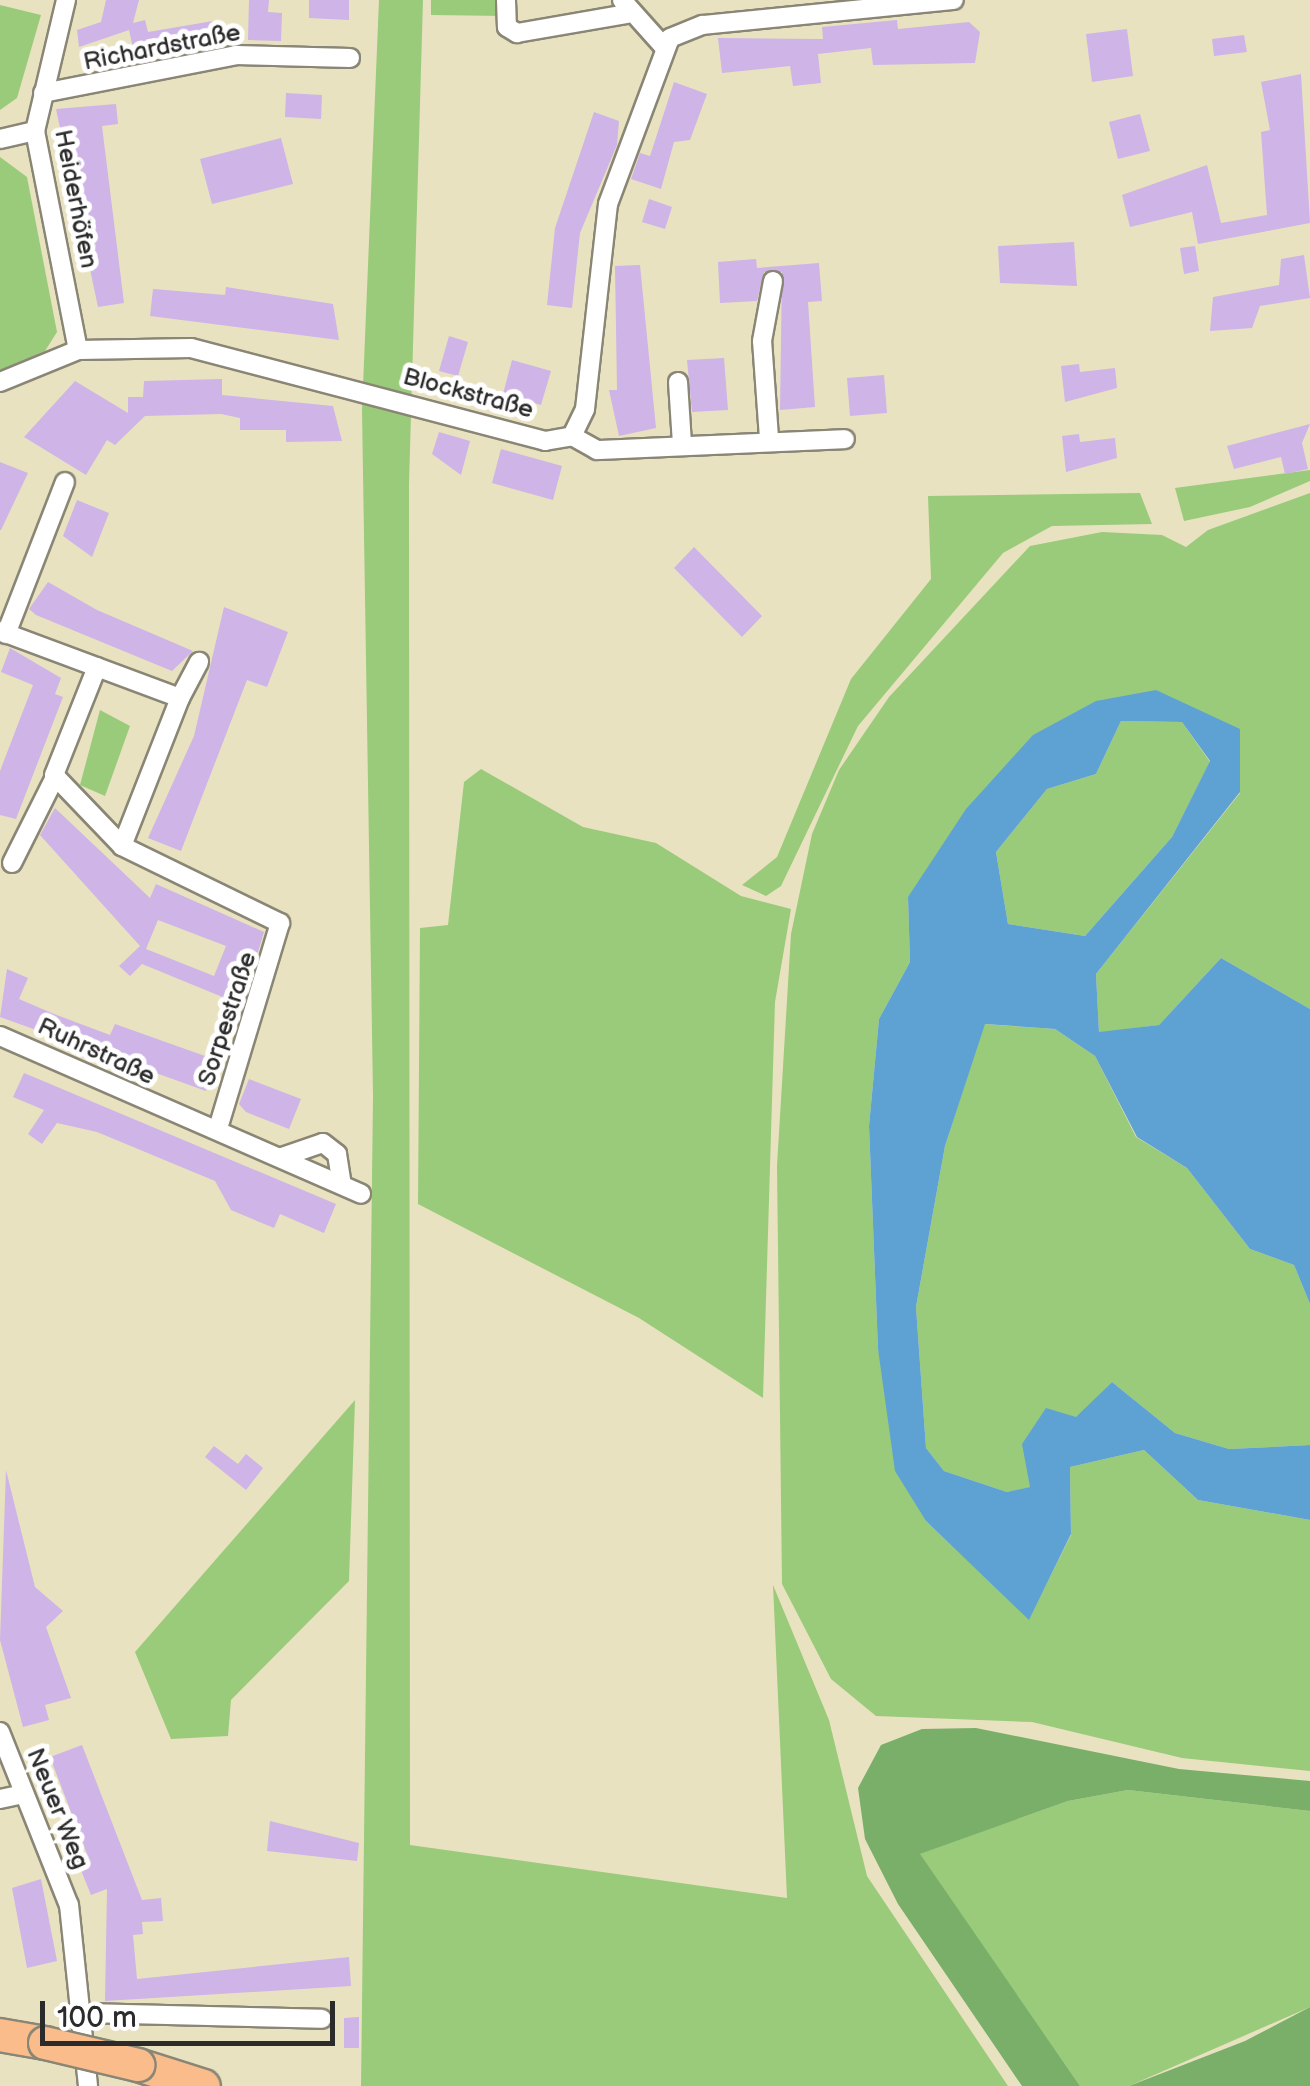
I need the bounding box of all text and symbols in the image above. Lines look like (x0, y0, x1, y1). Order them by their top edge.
street label: Richardstraße (81, 18, 243, 78)
street label: Heiderhöfen (47, 127, 103, 271)
street label: Blockstraße (400, 362, 536, 426)
street label: Sorpestraße (192, 948, 264, 1090)
street label: Ruhrstraße (33, 1012, 159, 1092)
street label: Neuer Weg (19, 1744, 95, 1874)
scale bar (45, 1981, 340, 2043)
text: 100 m (57, 2000, 137, 2036)

